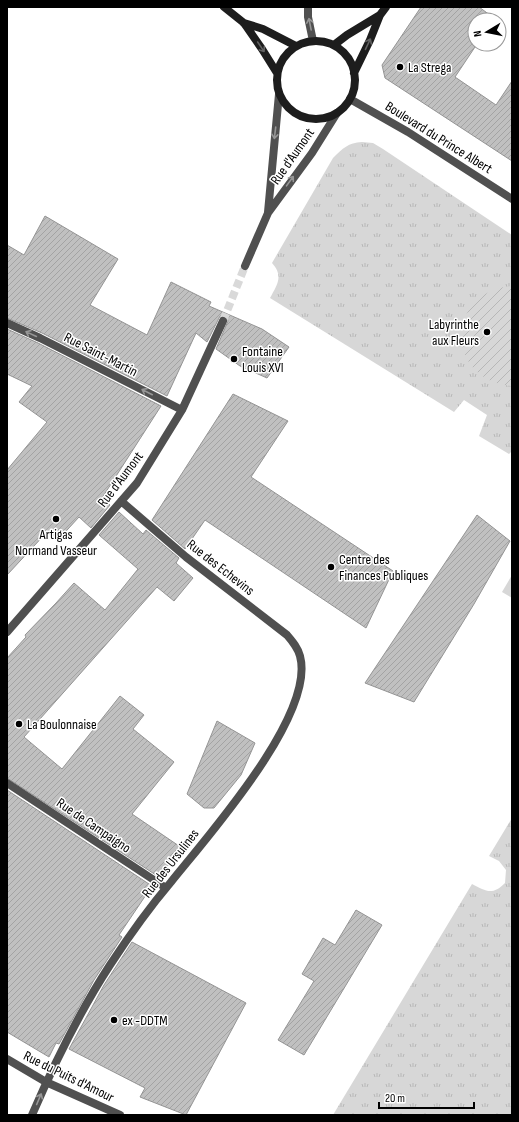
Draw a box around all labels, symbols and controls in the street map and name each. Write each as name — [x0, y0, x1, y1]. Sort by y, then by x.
north arrow — [467, 12, 507, 52]
one-way arrow — [306, 18, 314, 31]
text: N — [471, 30, 485, 38]
one-way arrow — [365, 39, 372, 51]
one-way arrow — [257, 41, 265, 52]
place label: La Strega — [408, 59, 451, 76]
marker: La Strega — [395, 62, 405, 72]
street label: Boulevard du Prince Albert — [382, 98, 495, 177]
street label: Rue d'Aumont — [267, 125, 318, 188]
one-way arrow — [271, 126, 279, 139]
one-way arrow — [286, 176, 295, 187]
place label: Labyrinthe aux Fleurs — [429, 316, 479, 349]
marker: Labyrinthe aux Fleurs — [482, 327, 492, 337]
street label: Rue Saint-Martin — [61, 329, 140, 380]
one-way arrow — [25, 330, 37, 337]
place label: Fontaine Louis XVI — [242, 343, 284, 376]
marker: Fontaine Louis XVI — [229, 354, 239, 364]
one-way arrow — [141, 388, 153, 396]
street label: Rue d'Aumont — [94, 448, 147, 510]
marker: Artigas Normand Vasseur — [51, 514, 61, 524]
place label: Artigas Normand Vasseur — [15, 526, 97, 559]
street label: Rue des Echevins — [184, 536, 258, 599]
place label: Centre des Finances Publiques — [339, 551, 428, 584]
marker: Centre des Finances Publiques — [326, 562, 336, 572]
place label: La Boulonnaise — [27, 716, 97, 733]
marker: La Boulonnaise — [14, 719, 24, 729]
street label: Rue de Campaigno — [53, 794, 134, 857]
street label: Rue des Ursulines — [138, 826, 203, 901]
place label: ex -DDTM — [122, 1012, 168, 1029]
marker: ex -DDTM — [109, 1015, 119, 1025]
street label: Rue du Puits d'Amour — [21, 1047, 117, 1106]
scale bar — [379, 1084, 474, 1110]
text: 20 m — [385, 1091, 405, 1106]
one-way arrow — [36, 1093, 43, 1105]

